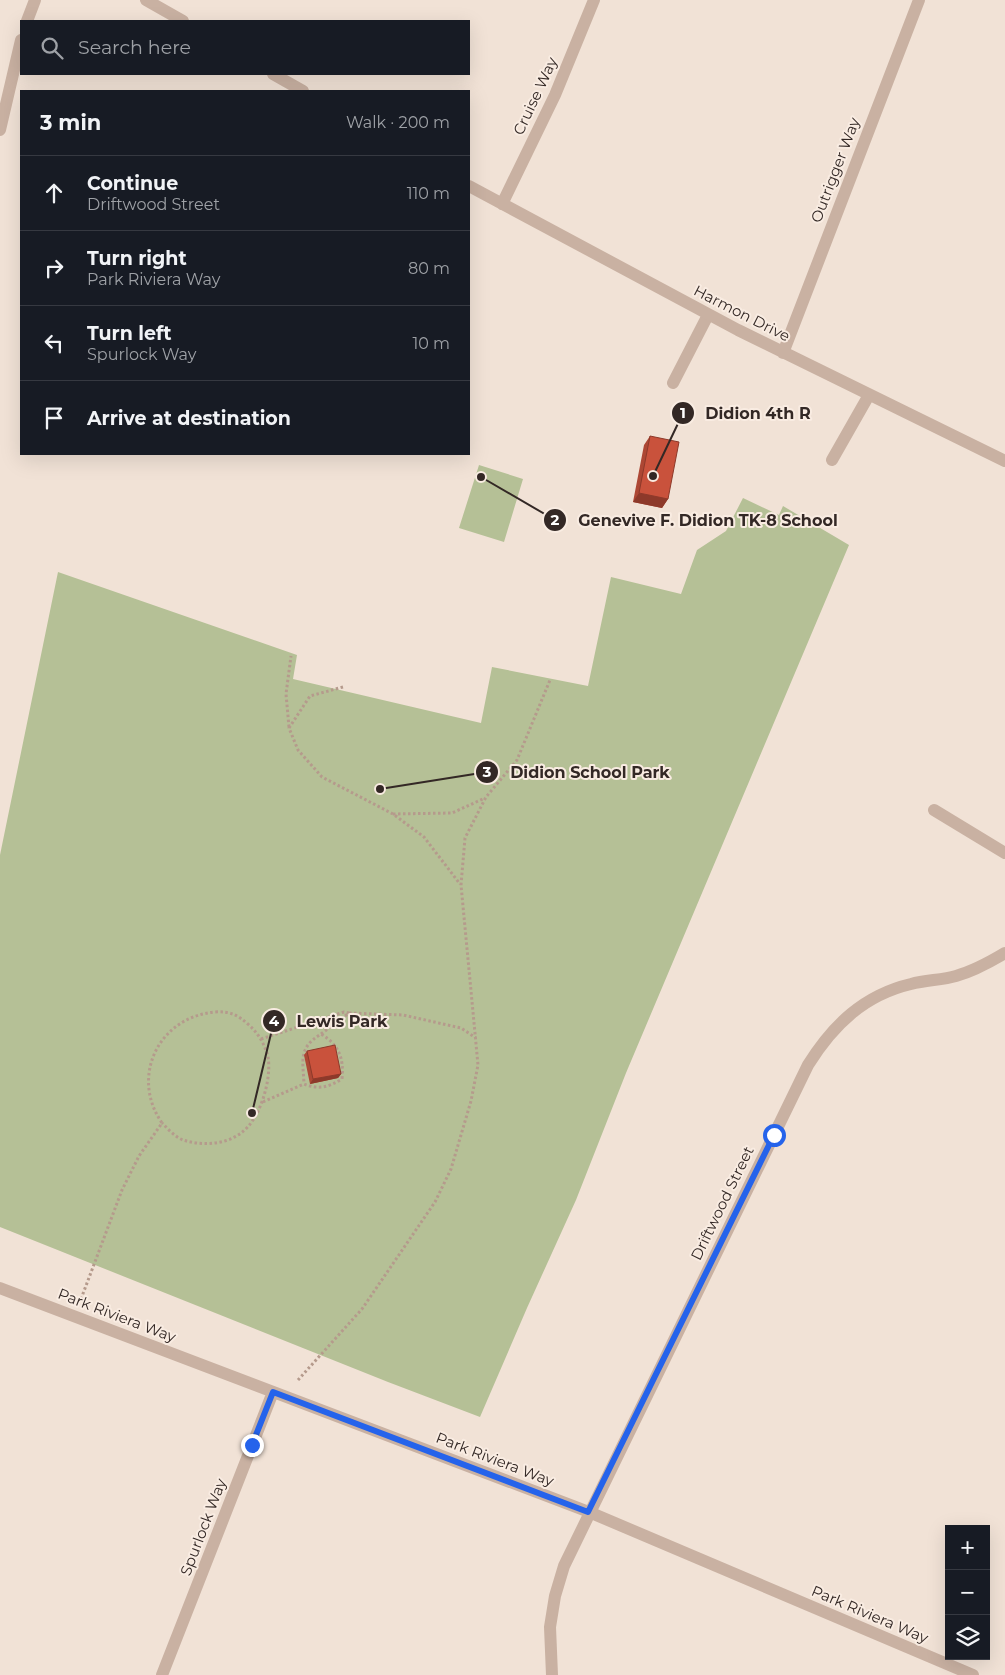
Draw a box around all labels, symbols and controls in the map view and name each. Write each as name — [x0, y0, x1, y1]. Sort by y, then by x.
search box — [20, 20, 470, 75]
icon: search — [38, 34, 66, 62]
text: Search here — [78, 36, 191, 59]
street label: Cruise Way — [509, 53, 562, 138]
text: 3 min — [40, 110, 101, 135]
text: Walk · 200 m — [346, 113, 450, 132]
street label: Outrigger Way — [806, 114, 864, 225]
text: Continue — [87, 172, 178, 195]
icon: ahead — [40, 179, 68, 207]
text: 110 m — [407, 184, 450, 203]
text: Driftwood Street — [87, 195, 220, 214]
text: Turn right — [87, 247, 187, 270]
icon: right — [40, 254, 68, 282]
text: 80 m — [408, 259, 450, 278]
text: Park Riviera Way — [87, 270, 220, 289]
street label: Harmon Drive — [691, 281, 793, 345]
text: Turn left — [87, 322, 172, 345]
icon: left — [40, 329, 68, 357]
text: 10 m — [412, 334, 450, 353]
text: Spurlock Way — [87, 345, 196, 364]
callout: Didion 4th R — [670, 397, 821, 428]
text: 1 — [680, 403, 686, 422]
icon: arrive — [40, 404, 68, 432]
text: Didion 4th R — [705, 404, 811, 423]
text: Arrive at destination — [87, 407, 291, 430]
callout: Genevive F. Didion TK-8 School — [543, 505, 847, 536]
text: 2 — [551, 510, 560, 529]
text: Genevive F. Didion TK-8 School — [578, 511, 838, 530]
callout: Didion School Park — [475, 757, 679, 788]
text: 3 — [482, 762, 492, 781]
text: Didion School Park — [510, 763, 670, 782]
callout: Lewis Park — [261, 1006, 397, 1037]
text: 4 — [269, 1011, 280, 1030]
text: Lewis Park — [296, 1012, 388, 1031]
route start — [763, 1124, 786, 1147]
street label: Driftwood Street — [686, 1143, 758, 1263]
street label: Park Riviera Way — [55, 1284, 180, 1347]
street label: Park Riviera Way — [433, 1428, 558, 1491]
route end — [241, 1434, 264, 1457]
street label: Spurlock Way — [176, 1475, 231, 1578]
map controls — [945, 1525, 990, 1660]
button: + — [945, 1525, 990, 1570]
button: − — [945, 1570, 990, 1615]
street label: Park Riviera Way — [809, 1581, 932, 1648]
button: layers — [945, 1615, 990, 1660]

